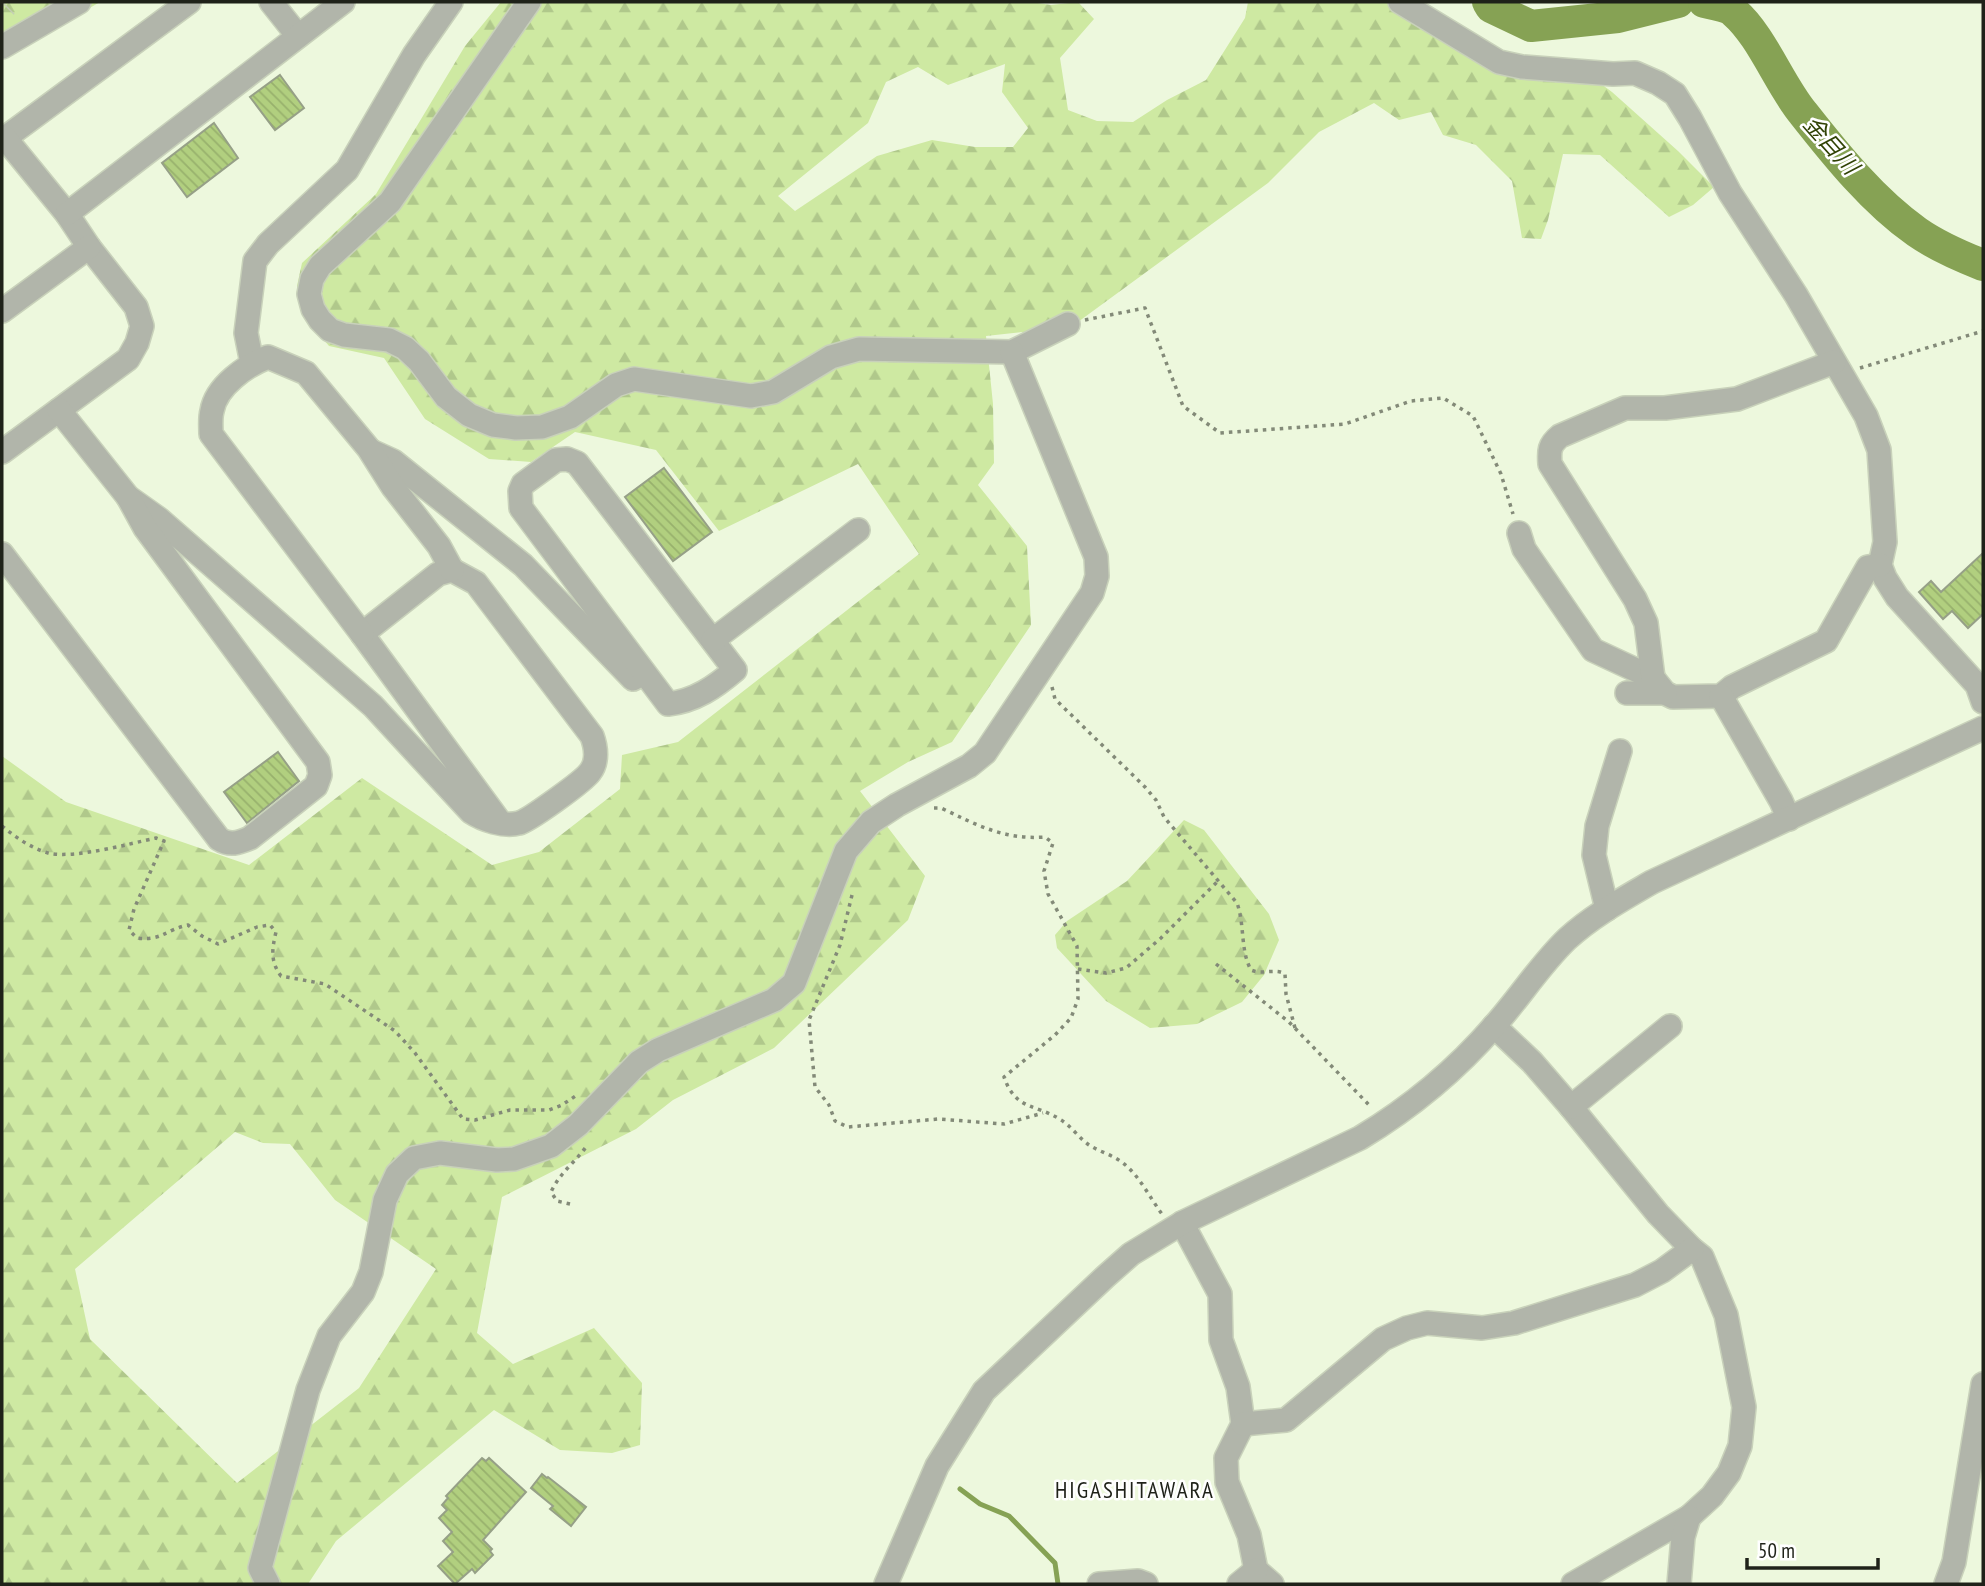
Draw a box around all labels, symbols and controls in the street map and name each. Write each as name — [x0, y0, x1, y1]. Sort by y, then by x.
water label: 金目川 — [1798, 109, 1867, 182]
district label: HIGASHITAWARA — [1055, 1475, 1215, 1504]
scale bar — [1747, 1526, 1878, 1570]
text: 50 m — [1758, 1537, 1795, 1564]

